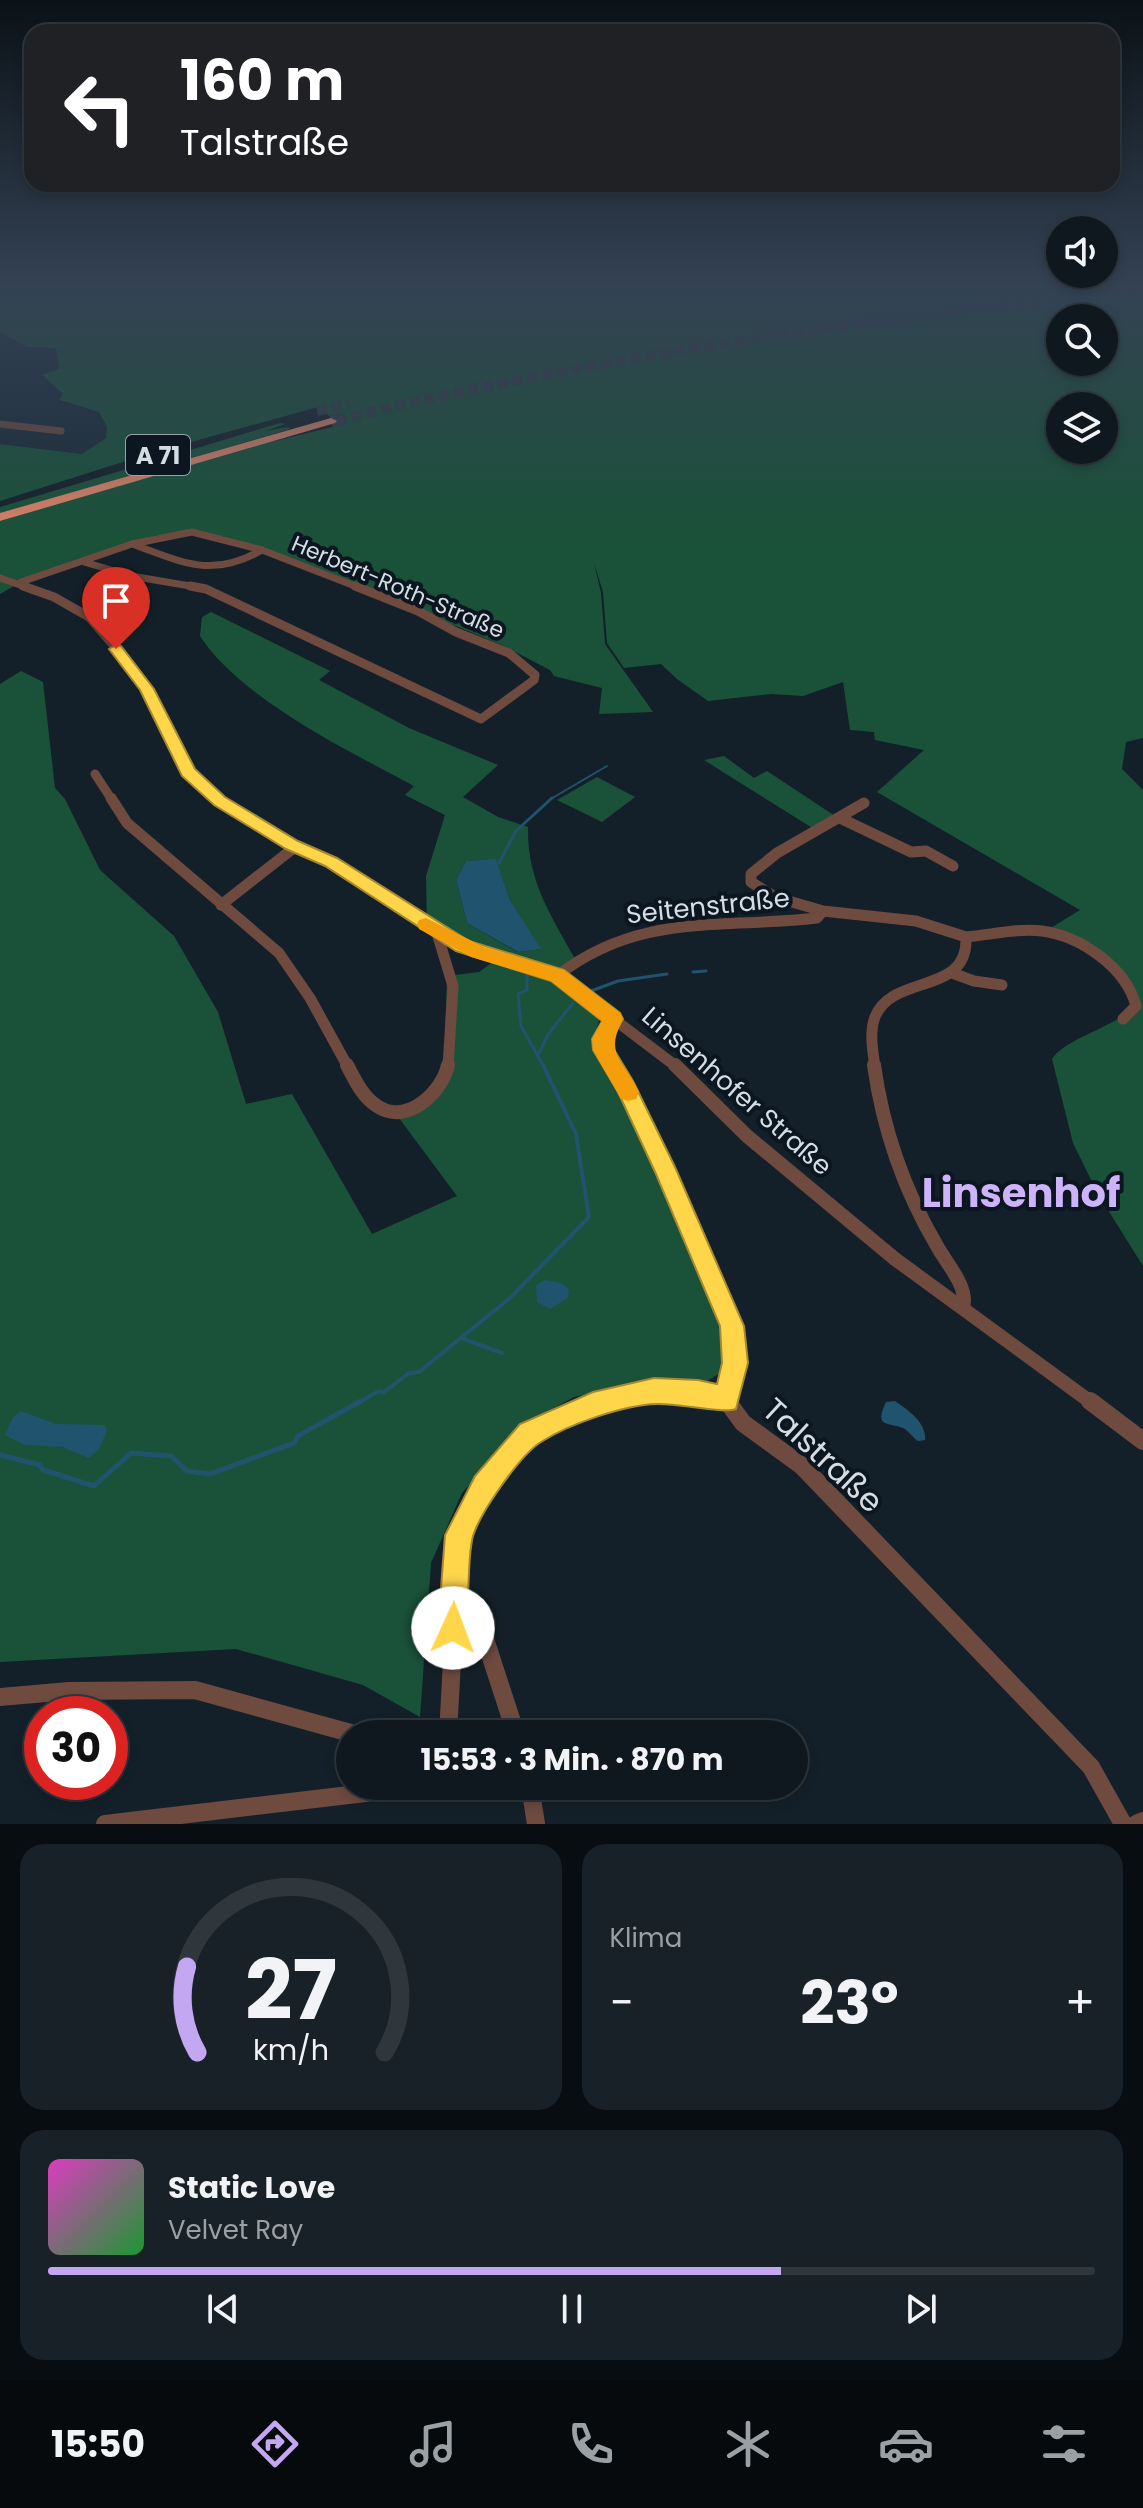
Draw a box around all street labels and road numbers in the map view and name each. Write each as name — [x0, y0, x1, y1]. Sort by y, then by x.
road number: A 71 — [126, 435, 190, 475]
street label: Herbert-Roth-Straße — [287, 528, 509, 646]
street label: Seitenstraße — [624, 880, 792, 932]
street label: Linsenhofer Straße — [634, 998, 840, 1184]
street label: Talstraße — [753, 1387, 893, 1523]

